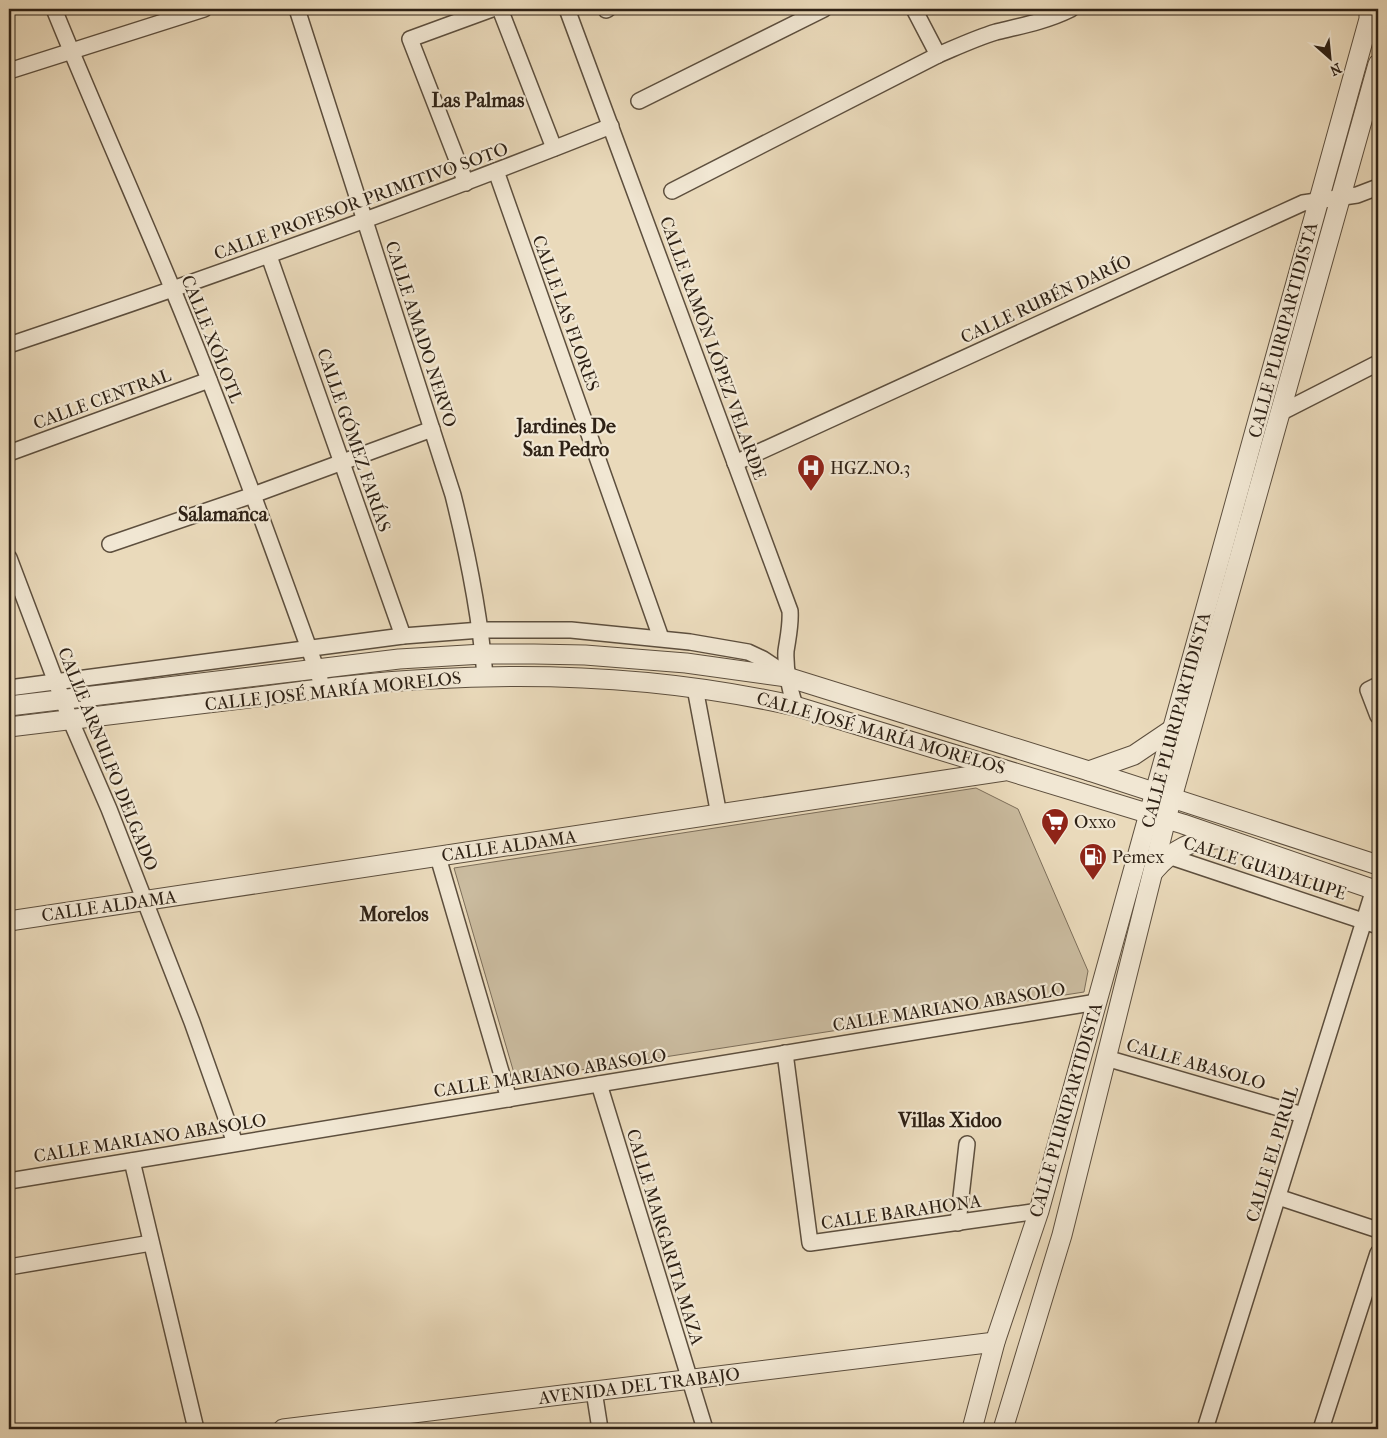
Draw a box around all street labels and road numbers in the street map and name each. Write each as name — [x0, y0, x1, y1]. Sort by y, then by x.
street label: CALLE PROFESOR PRIMITIVO SOTO — [211, 138, 511, 265]
street label: CALLE RAMÓN LÓPEZ VELARDE — [655, 213, 772, 483]
street label: CALLE PLURIPARTIDISTA — [1245, 220, 1322, 440]
street label: CALLE LAS FLORES — [528, 232, 603, 394]
street label: CALLE AMADO NERVO — [381, 239, 461, 430]
street label: CALLE RUBÉN DARÍO — [957, 250, 1135, 348]
street label: CALLE XÓLOTL — [176, 271, 249, 406]
street label: CALLE GÓMEZ FARÍAS — [312, 345, 397, 535]
street label: CALLE CENTRAL — [31, 365, 174, 434]
street label: CALLE PLURIPARTIDISTA — [1138, 610, 1215, 830]
street label: CALLE ARNULFO DELGADO — [53, 644, 162, 874]
street label: CALLE JOSÉ MARÍA MORELOS — [204, 667, 462, 715]
street label: CALLE JOSÉ MARÍA MORELOS — [754, 687, 1008, 779]
street label: CALLE ALDAMA — [440, 827, 578, 866]
street label: CALLE GUADALUPE — [1181, 832, 1349, 905]
street label: CALLE ALDAMA — [40, 887, 178, 926]
street label: CALLE MARIANO ABASOLO — [831, 979, 1067, 1036]
street label: CALLE PLURIPARTIDISTA — [1026, 1000, 1107, 1220]
street label: CALLE ABASOLO — [1124, 1035, 1268, 1094]
street label: CALLE MARIANO ABASOLO — [432, 1045, 668, 1102]
street label: CALLE EL PIRUL — [1242, 1084, 1303, 1225]
street label: CALLE MARIANO ABASOLO — [32, 1110, 268, 1167]
street label: CALLE MARGARITA MAZA — [622, 1127, 707, 1348]
street label: CALLE BARAHONA — [820, 1191, 983, 1234]
street label: AVENIDA DEL TRABAJO — [536, 1364, 741, 1409]

